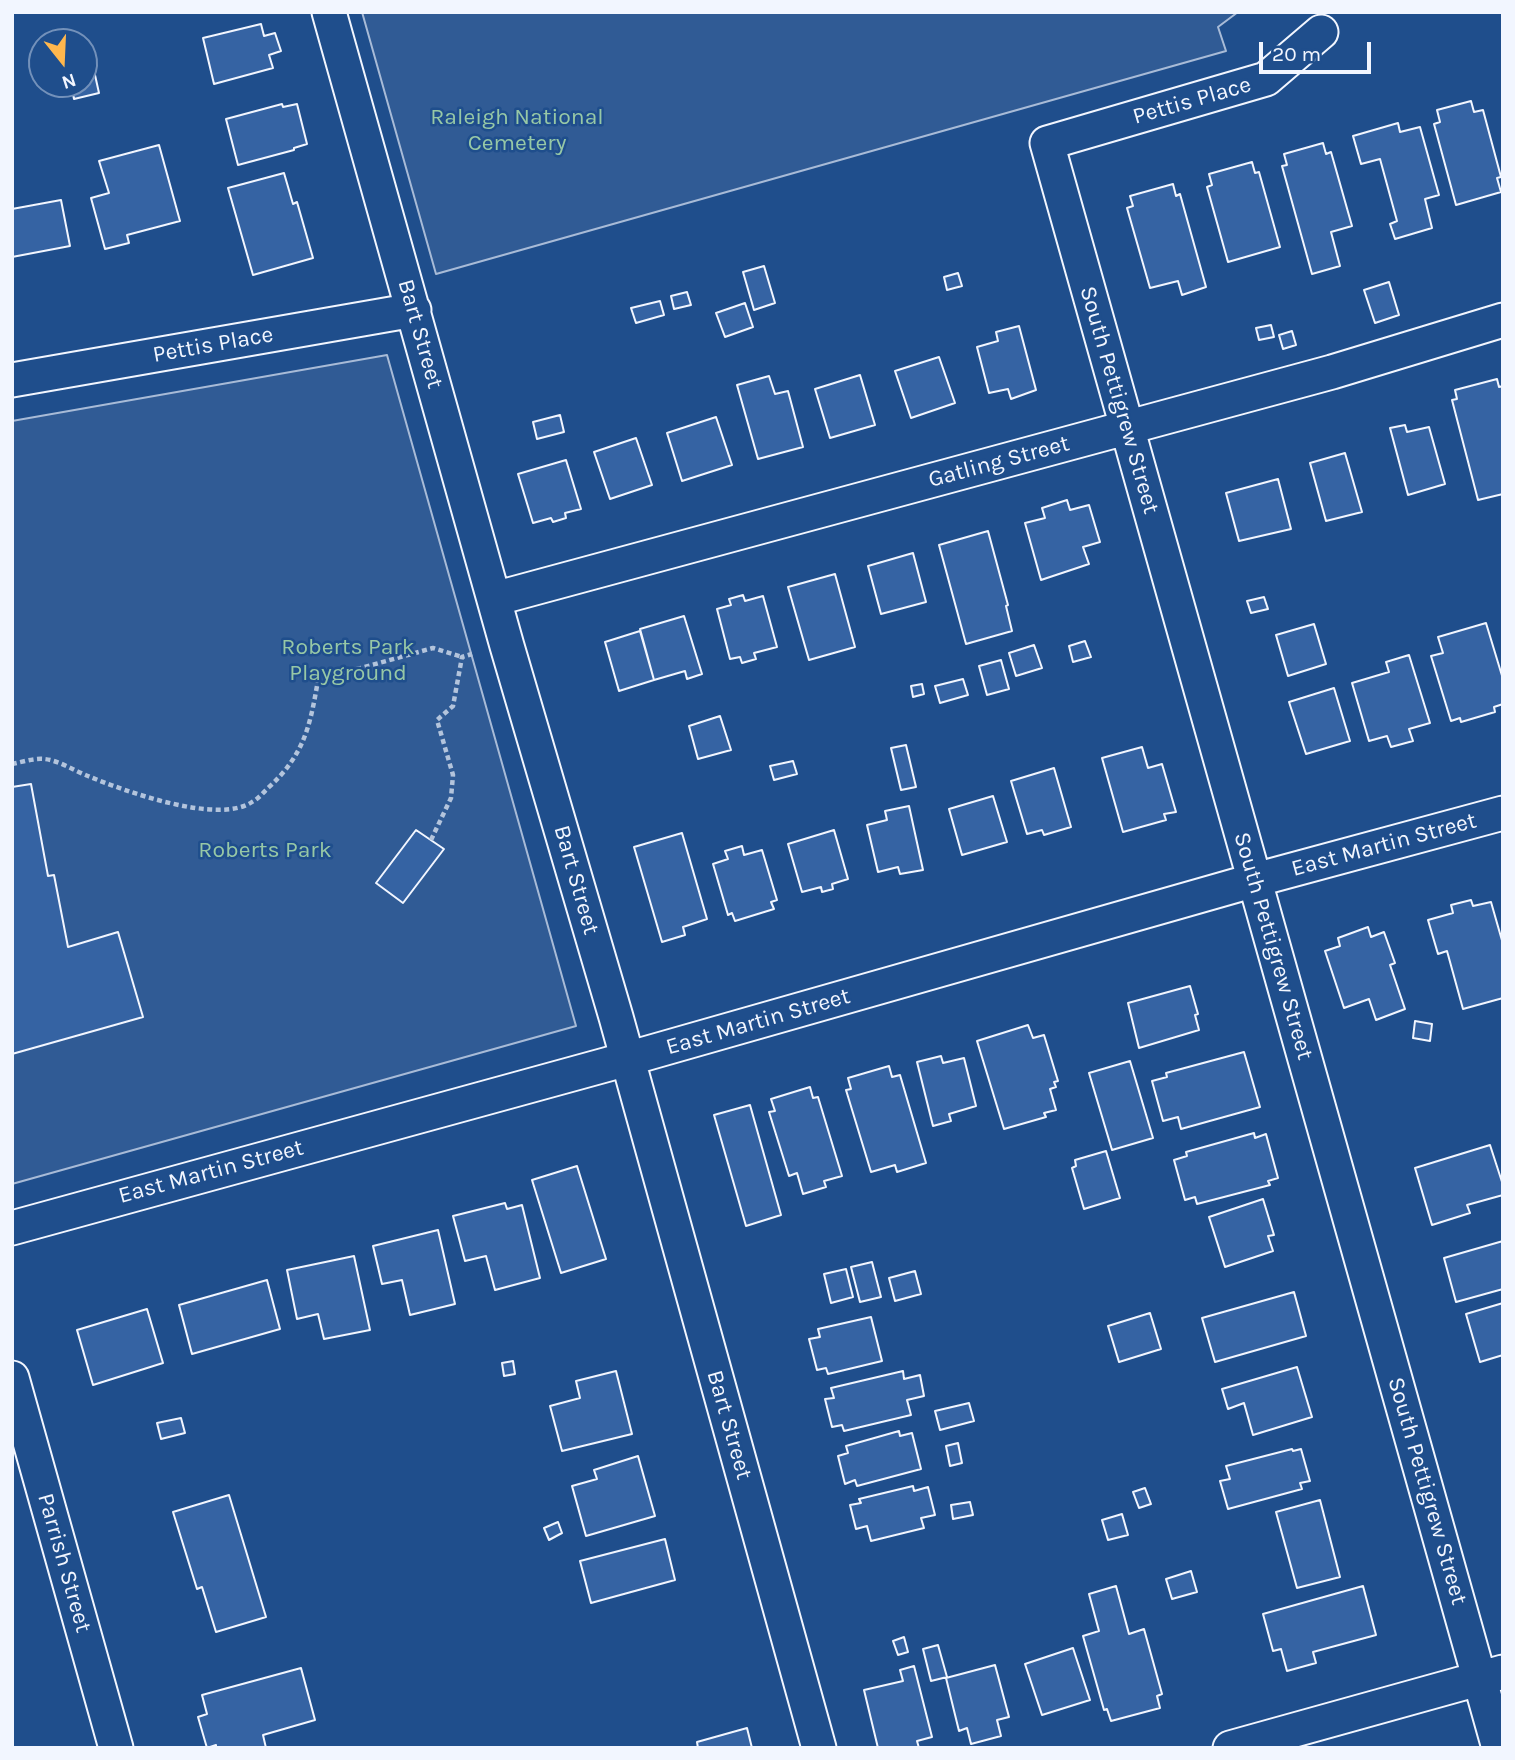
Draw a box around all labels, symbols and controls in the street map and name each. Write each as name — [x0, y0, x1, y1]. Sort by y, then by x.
north arrow — [28, 28, 98, 98]
scale bar — [1263, 28, 1375, 72]
text: 20 m — [1272, 42, 1321, 66]
text: N — [59, 69, 79, 94]
street label: Pettis Place — [1130, 71, 1254, 131]
park label: Raleigh National Cemetery — [430, 103, 604, 157]
street label: Bart Street — [391, 276, 449, 392]
street label: South Pettigrew Street — [1073, 283, 1165, 517]
street label: Pettis Place — [151, 321, 275, 369]
street label: Gatling Street — [925, 430, 1073, 494]
park label: Roberts Park Playground — [281, 633, 415, 687]
street label: East Martin Street — [1289, 807, 1479, 883]
street label: Bart Street — [547, 822, 605, 938]
street label: South Pettigrew Street — [1227, 829, 1319, 1063]
park label: Roberts Park — [198, 836, 332, 864]
street label: East Martin Street — [663, 983, 853, 1061]
street label: East Martin Street — [116, 1134, 306, 1210]
street label: Bart Street — [700, 1367, 758, 1483]
street label: South Pettigrew Street — [1381, 1374, 1473, 1608]
street label: Parrish Street — [31, 1490, 97, 1636]

